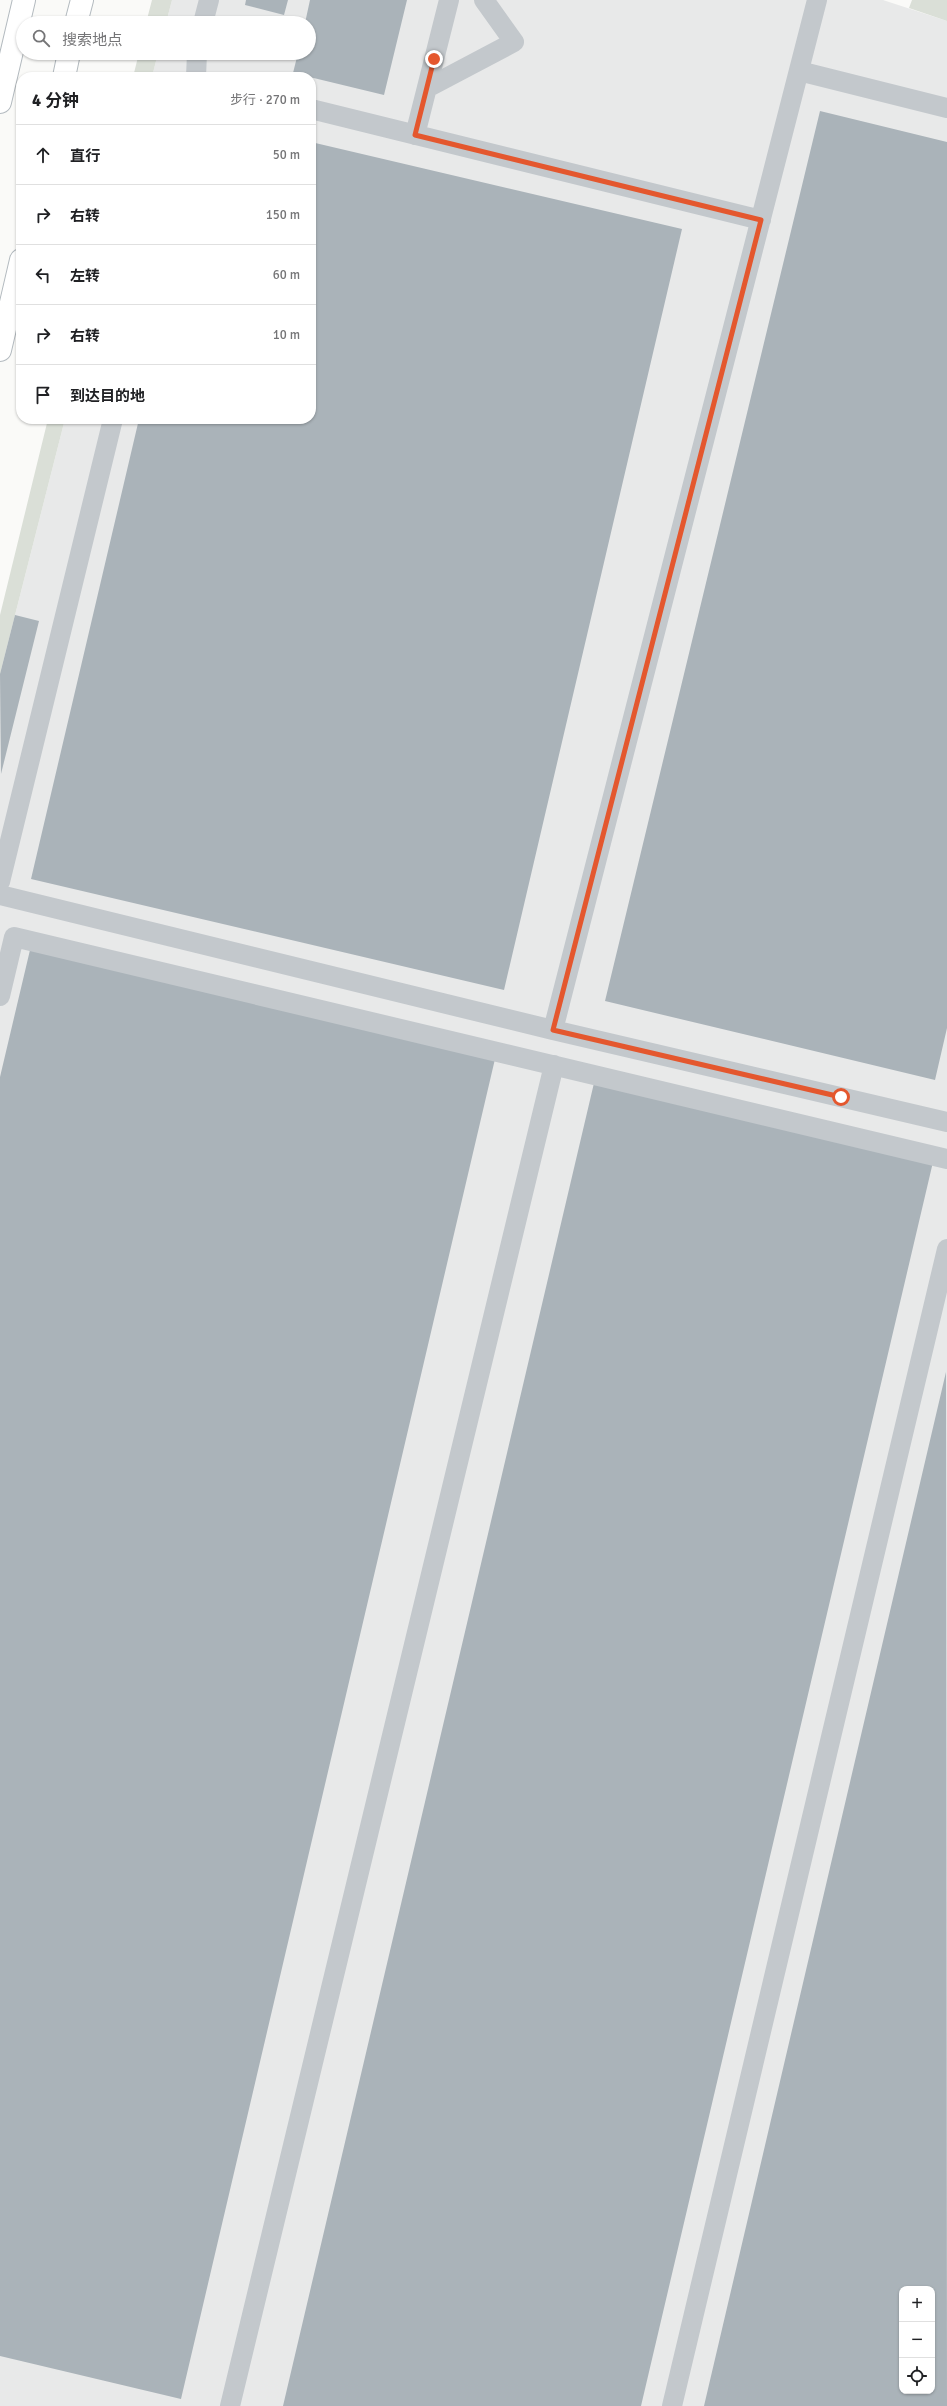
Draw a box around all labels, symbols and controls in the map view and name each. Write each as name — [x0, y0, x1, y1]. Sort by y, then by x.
search box — [16, 16, 316, 60]
icon: search — [30, 27, 52, 49]
text: 搜索地点 — [62, 31, 122, 49]
route end — [425, 50, 443, 68]
text: 4 分钟 — [32, 90, 79, 111]
text: 步行 · 270 m — [230, 92, 300, 108]
icon: ahead — [32, 144, 54, 166]
text: 直行 — [70, 147, 100, 165]
text: 50 m — [273, 147, 300, 163]
icon: right — [32, 204, 54, 226]
text: 右转 — [70, 207, 100, 225]
text: 150 m — [266, 207, 300, 223]
icon: left — [32, 264, 54, 286]
text: 左转 — [70, 267, 100, 285]
text: 60 m — [273, 267, 300, 283]
icon: right — [32, 324, 54, 346]
text: 右转 — [70, 327, 100, 345]
text: 10 m — [273, 327, 300, 343]
icon: arrive — [32, 384, 54, 406]
text: 到达目的地 — [70, 387, 145, 405]
route start — [832, 1088, 850, 1106]
map controls — [899, 2286, 935, 2394]
button: + — [899, 2286, 935, 2322]
button: − — [899, 2322, 935, 2358]
button: locate — [899, 2358, 935, 2394]

